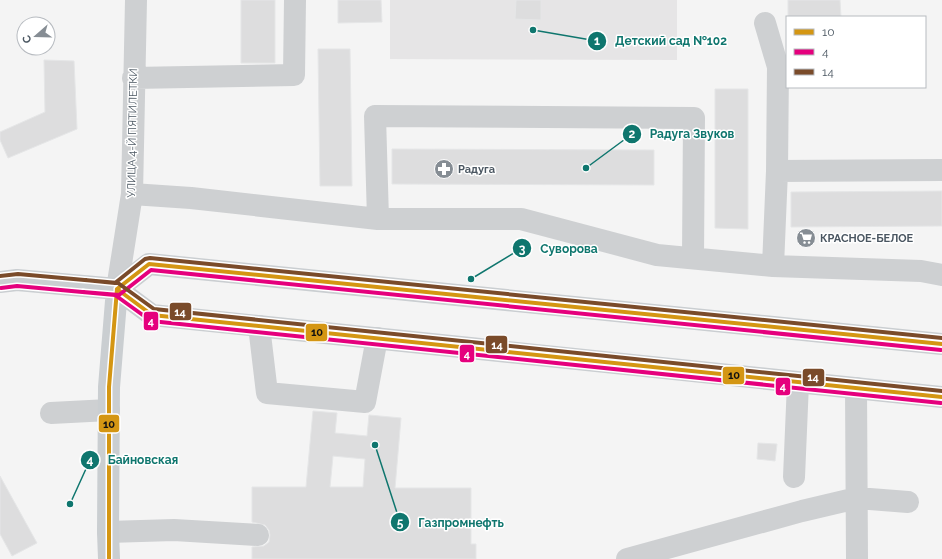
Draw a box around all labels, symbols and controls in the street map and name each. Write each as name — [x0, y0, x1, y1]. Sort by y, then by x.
north arrow — [16, 16, 56, 56]
legend — [786, 16, 926, 88]
text: 10 — [822, 25, 834, 39]
callout: Детский сад №102 — [587, 29, 734, 53]
text: С — [20, 33, 34, 45]
text: 1 — [594, 34, 600, 48]
text: Детский сад №102 — [615, 34, 727, 48]
text: 4 — [822, 45, 829, 59]
text: 14 — [822, 65, 834, 79]
street label: УЛИЦА 4-Й ПЯТИЛЕТКИ — [125, 68, 140, 198]
callout: Радуга Звуков — [622, 122, 743, 146]
text: 2 — [629, 127, 636, 141]
text: Радуга Звуков — [650, 127, 734, 141]
pharmacy icon: Радуга — [433, 158, 455, 180]
place label: Радуга — [458, 163, 495, 176]
supermarket icon: КРАСНОЕ-БЕЛОЕ — [795, 227, 817, 249]
place label: КРАСНОЕ-БЕЛОЕ — [820, 232, 914, 245]
callout: Суворова — [512, 236, 605, 260]
text: 3 — [519, 242, 526, 256]
text: Суворова — [540, 242, 598, 256]
line badge: 14 — [169, 302, 192, 321]
text: 14 — [174, 306, 186, 319]
line badge: 4 — [143, 311, 159, 331]
text: 4 — [148, 315, 154, 328]
line badge: 10 — [305, 323, 328, 342]
text: 10 — [311, 326, 323, 339]
line badge: 14 — [485, 335, 508, 354]
text: 14 — [491, 339, 503, 352]
line badge: 4 — [459, 344, 475, 363]
text: 4 — [464, 348, 470, 361]
line badge: 10 — [722, 366, 745, 385]
line badge: 14 — [802, 368, 825, 387]
text: 10 — [728, 369, 740, 382]
text: 14 — [807, 371, 819, 384]
line badge: 4 — [775, 377, 791, 396]
text: 4 — [780, 380, 786, 393]
line badge: 10 — [98, 414, 120, 433]
text: 10 — [103, 418, 115, 431]
callout: Байновская — [80, 448, 187, 472]
text: 4 — [87, 453, 94, 467]
text: Байновская — [108, 453, 178, 467]
callout: Газпромнефть — [390, 510, 512, 534]
text: 5 — [397, 516, 404, 530]
text: Газпромнефть — [418, 516, 504, 530]

